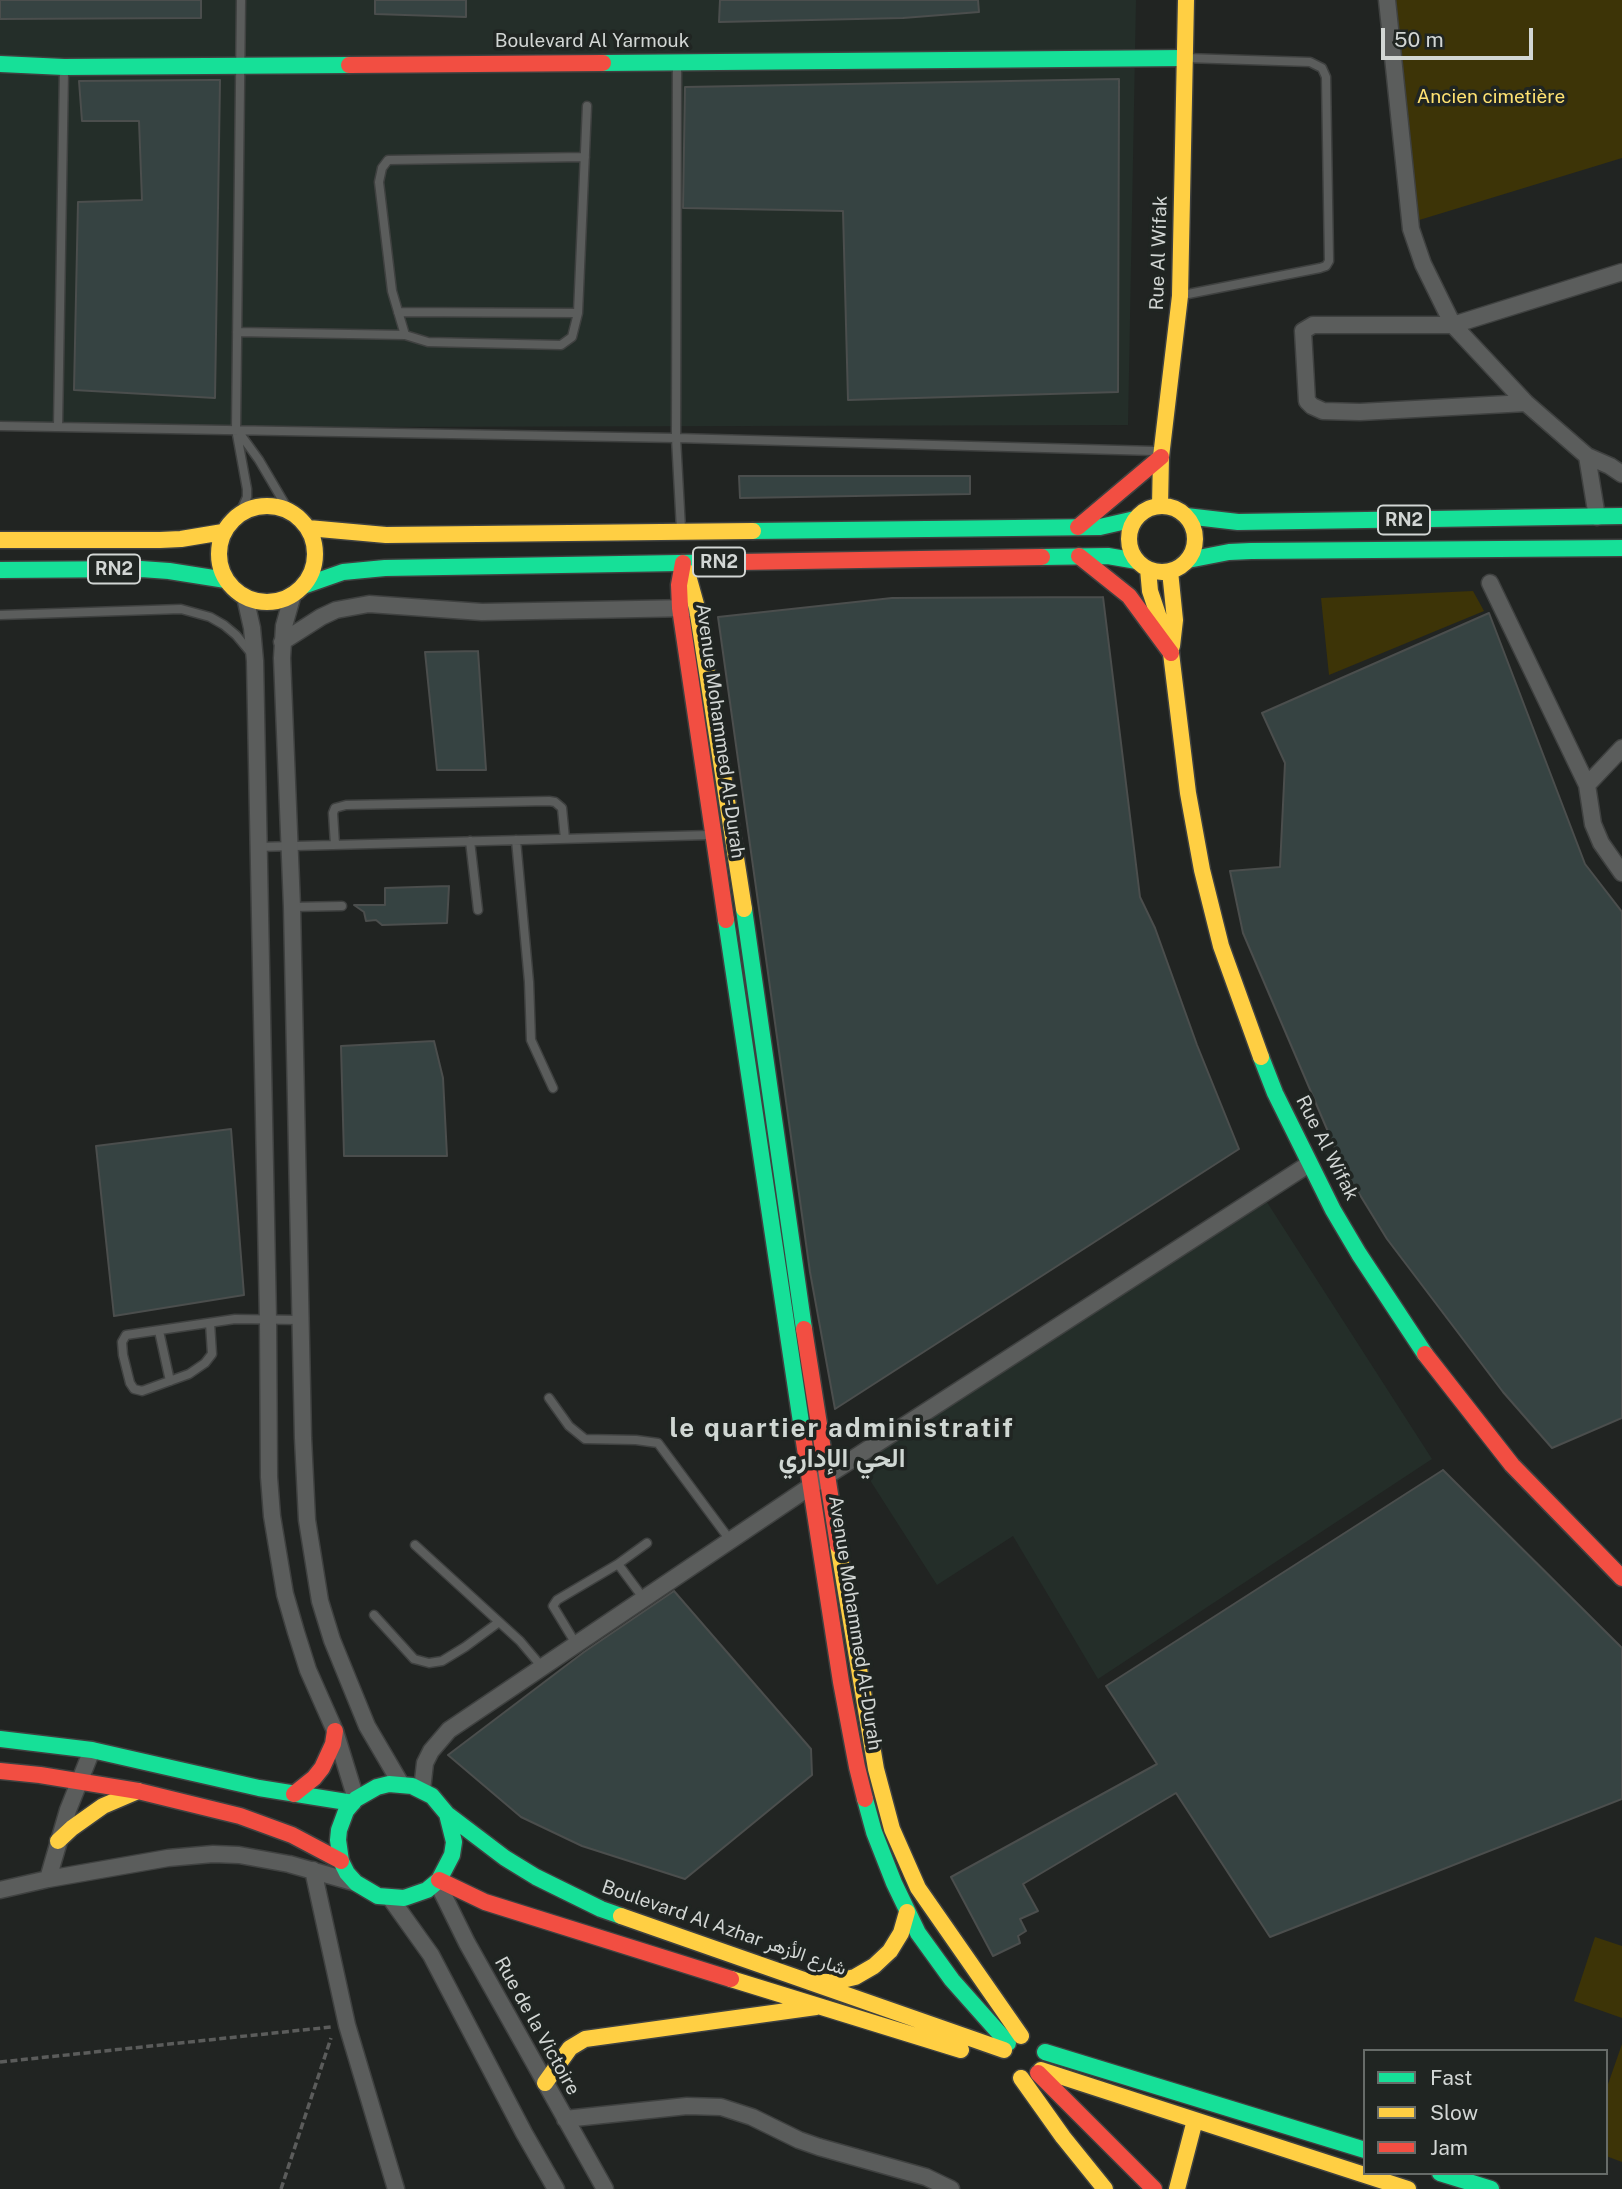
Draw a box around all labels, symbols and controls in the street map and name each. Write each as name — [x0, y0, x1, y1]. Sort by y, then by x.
scale bar — [1384, 14, 1536, 58]
text: 50 m — [1394, 27, 1444, 52]
street label: Boulevard Al Yarmouk — [495, 30, 689, 52]
park label: Ancien cimetière — [1417, 86, 1565, 108]
street label: Rue Al Wifak — [1146, 195, 1172, 311]
road number: RN2 — [1378, 506, 1430, 534]
road number: RN2 — [693, 548, 745, 576]
road number: RN2 — [88, 554, 140, 584]
street label: Avenue Mohammed Al-Durah — [691, 602, 749, 860]
street label: Rue Al Wifak — [1291, 1092, 1363, 1204]
district label: le quartier administratif الحي الإداري — [673, 1413, 1011, 1474]
street label: Avenue Mohammed Al-Durah — [824, 1494, 886, 1752]
street label: Boulevard Al Azhar شارع الأزهر — [599, 1875, 849, 1981]
street label: Rue de la Victoire — [490, 1953, 584, 2099]
legend — [1363, 2049, 1608, 2175]
text: Fast — [1430, 2065, 1472, 2090]
text: Slow — [1430, 2100, 1478, 2125]
text: Jam — [1430, 2135, 1468, 2160]

